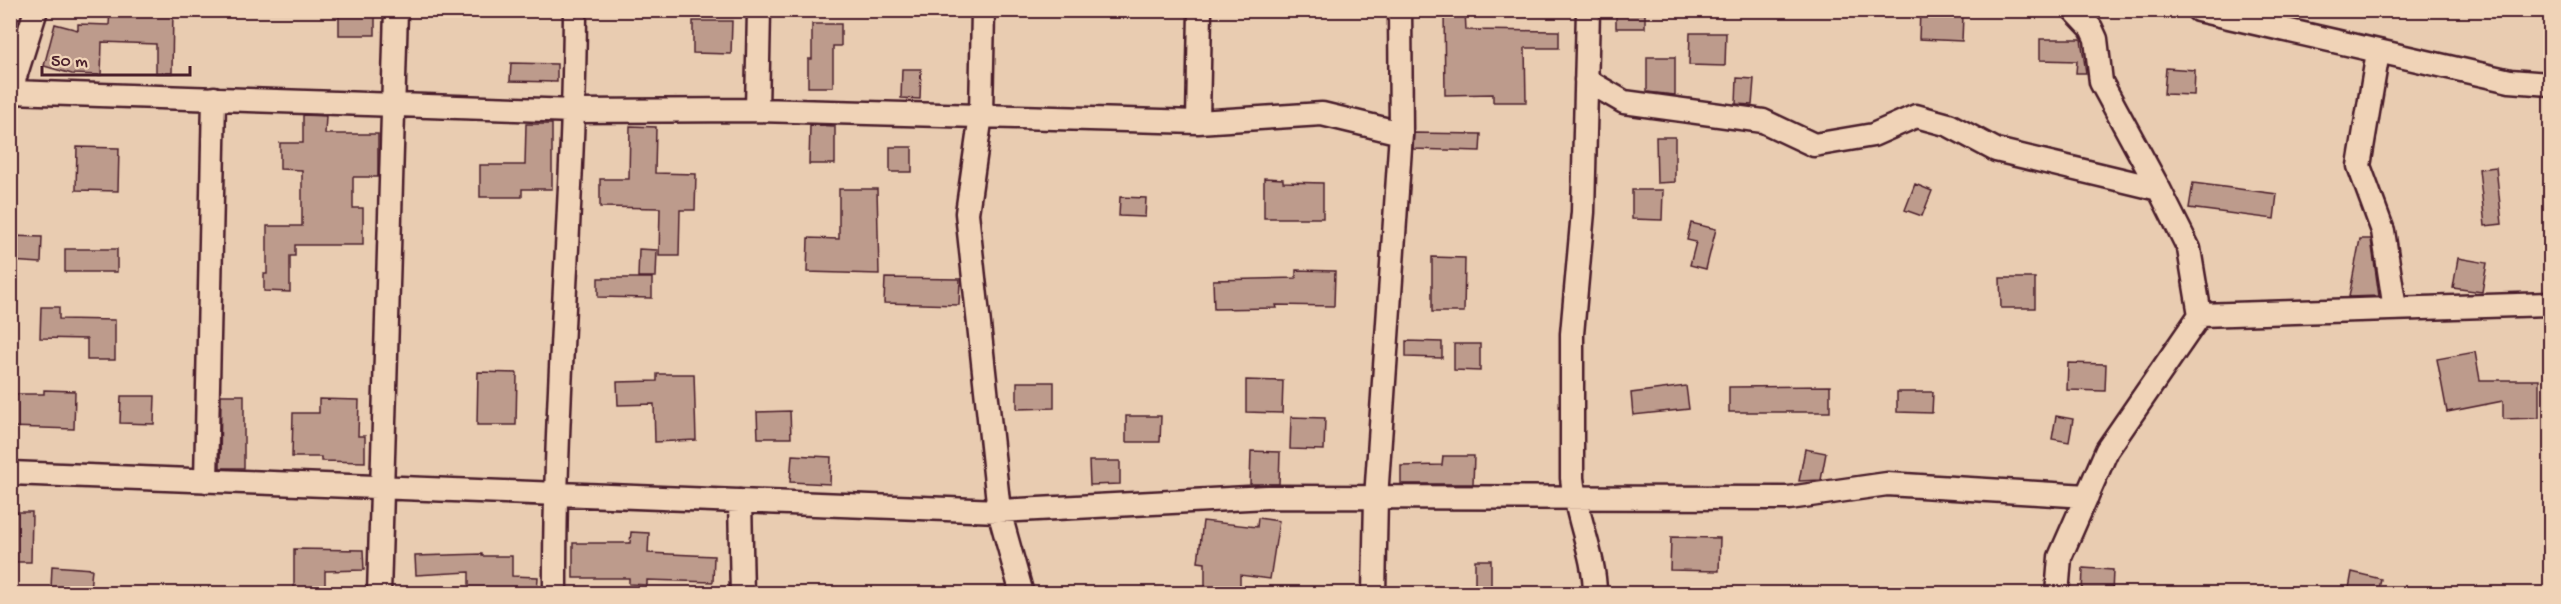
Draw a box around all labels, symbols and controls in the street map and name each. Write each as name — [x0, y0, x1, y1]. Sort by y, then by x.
scale bar — [42, 39, 190, 77]
text: 50 m — [51, 52, 88, 73]

